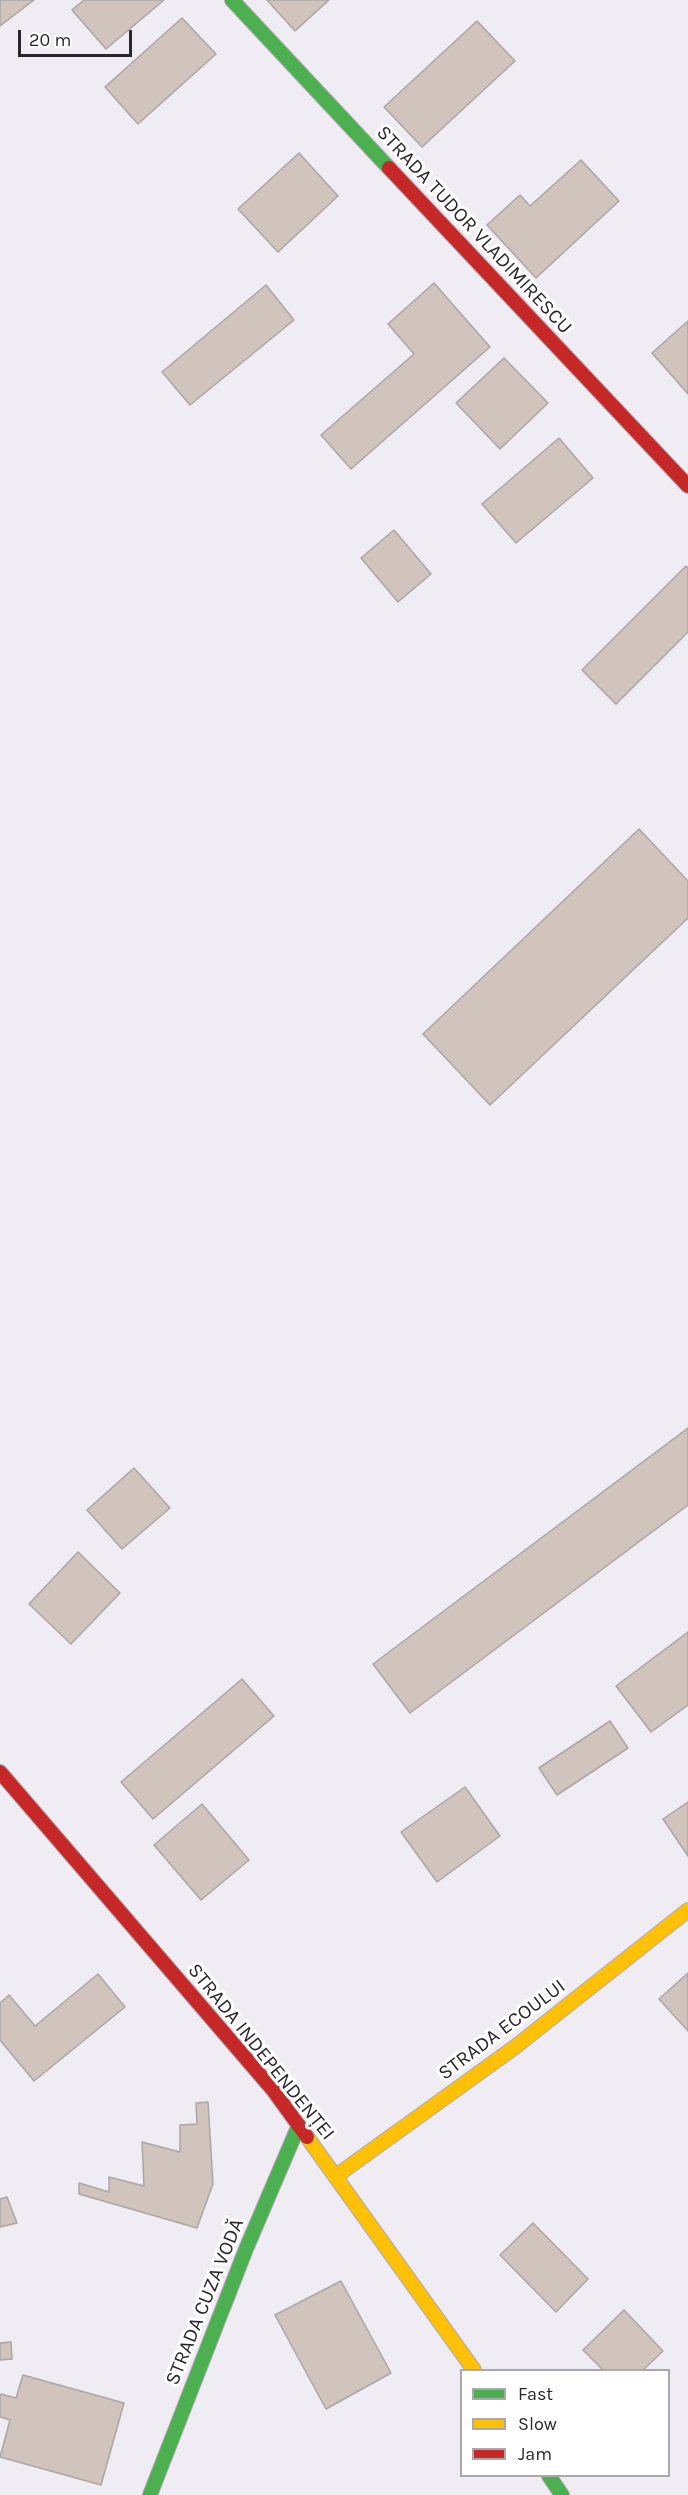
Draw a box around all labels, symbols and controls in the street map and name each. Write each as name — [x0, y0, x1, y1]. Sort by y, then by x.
scale bar — [21, 18, 135, 56]
text: 20 m — [29, 29, 71, 51]
street label: STRADA TUDOR VLADIMIRESCU — [371, 121, 577, 339]
street label: STRADA INDEPENDENȚEI — [182, 1959, 340, 2145]
street label: STRADA ECOULUI — [434, 1974, 570, 2086]
street label: STRADA CUZA VODĂ — [161, 2215, 249, 2389]
legend — [460, 2369, 670, 2477]
text: Fast — [518, 2383, 553, 2405]
text: Slow — [518, 2413, 557, 2435]
text: Jam — [518, 2443, 552, 2465]

